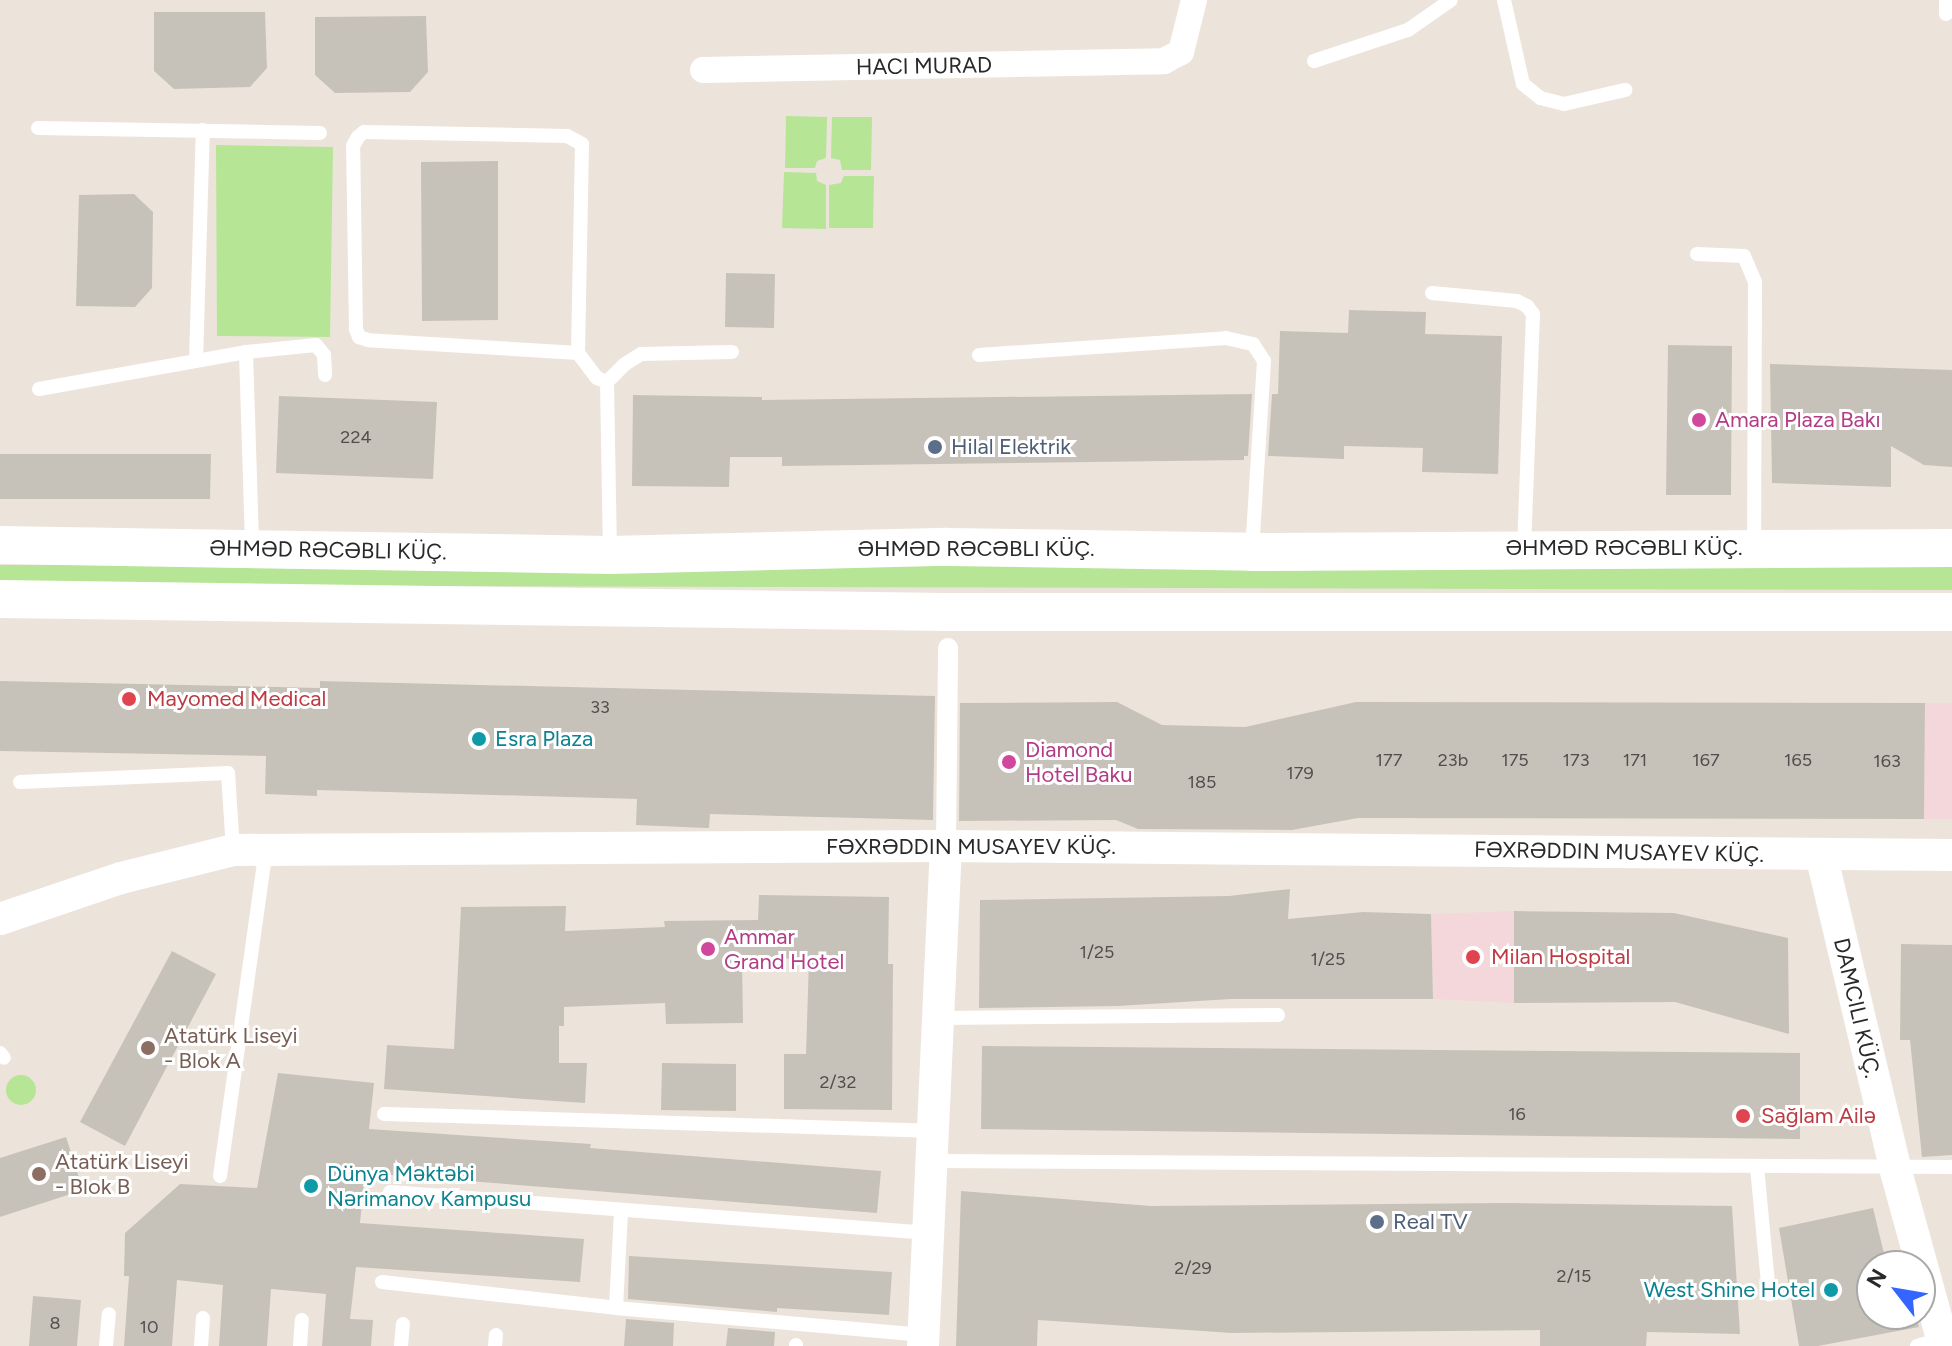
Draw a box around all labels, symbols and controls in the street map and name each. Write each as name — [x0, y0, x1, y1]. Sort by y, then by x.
street label: HACI MURAD — [856, 52, 992, 80]
place label: Amara Plaza Bakı — [1715, 407, 1881, 433]
marker: Amara Plaza Bakı — [1690, 411, 1708, 429]
house number: 224 — [340, 426, 372, 448]
place label: Hilal Elektrik — [951, 434, 1071, 460]
marker: Hilal Elektrik — [926, 438, 944, 456]
street label: ƏHMƏD RƏCƏBLI KÜÇ. — [209, 535, 447, 565]
street label: ƏHMƏD RƏCƏBLI KÜÇ. — [1505, 535, 1743, 561]
street label: ƏHMƏD RƏCƏBLI KÜÇ. — [857, 536, 1095, 562]
place label: Mayomed Medical — [147, 686, 326, 712]
marker: Mayomed Medical — [118, 688, 140, 710]
house number: 33 — [590, 696, 610, 718]
place label: Esra Plaza — [495, 726, 593, 752]
marker: Esra Plaza — [470, 730, 488, 748]
place label: Diamond Hotel Baku — [1025, 736, 1132, 788]
house number: 177 — [1376, 749, 1402, 771]
house number: 23b — [1438, 749, 1468, 771]
house number: 175 — [1501, 749, 1529, 771]
house number: 173 — [1563, 749, 1589, 771]
house number: 171 — [1623, 749, 1647, 771]
house number: 167 — [1692, 749, 1720, 771]
house number: 165 — [1784, 749, 1812, 771]
house number: 163 — [1873, 750, 1901, 772]
marker: Diamond Hotel Baku — [1000, 753, 1018, 771]
house number: 179 — [1286, 762, 1314, 784]
house number: 185 — [1188, 771, 1216, 793]
street label: FƏXRƏDDIN MUSAYEV KÜÇ. — [826, 834, 1116, 860]
street label: FƏXRƏDDIN MUSAYEV KÜÇ. — [1474, 836, 1764, 868]
place label: Ammar Grand Hotel — [724, 923, 844, 974]
street label: DAMCILI KÜÇ. — [1828, 936, 1886, 1080]
marker: Ammar Grand Hotel — [699, 940, 717, 958]
house number: 1/25 — [1080, 941, 1114, 963]
place label: Milan Hospital — [1491, 944, 1630, 970]
marker: Milan Hospital — [1462, 946, 1484, 968]
house number: 1/25 — [1311, 948, 1345, 970]
place label: Atatürk Liseyi - Blok A — [164, 1022, 298, 1074]
marker: Atatürk Liseyi - Blok A — [139, 1039, 157, 1057]
house number: 2/32 — [820, 1071, 856, 1093]
house number: 16 — [1508, 1103, 1526, 1125]
place label: Sağlam Ailə — [1761, 1103, 1876, 1129]
marker: Sağlam Ailə — [1732, 1105, 1754, 1127]
place label: Atatürk Liseyi - Blok B — [55, 1148, 189, 1200]
place label: Dünya Məktəbi Nərimanov Kampusu — [327, 1160, 531, 1212]
marker: Atatürk Liseyi - Blok B — [30, 1165, 48, 1183]
marker: Dünya Məktəbi Nərimanov Kampusu — [302, 1177, 320, 1195]
place label: Real TV — [1393, 1209, 1468, 1235]
marker: Real TV — [1368, 1213, 1386, 1231]
north arrow — [1856, 1250, 1936, 1330]
house number: 2/29 — [1174, 1257, 1212, 1279]
text: N — [1861, 1264, 1893, 1293]
house number: 2/15 — [1557, 1265, 1591, 1287]
place label: West Shine Hotel — [1644, 1277, 1815, 1303]
marker: West Shine Hotel — [1822, 1281, 1840, 1299]
house number: 8 — [49, 1312, 61, 1334]
house number: 10 — [140, 1316, 158, 1338]

